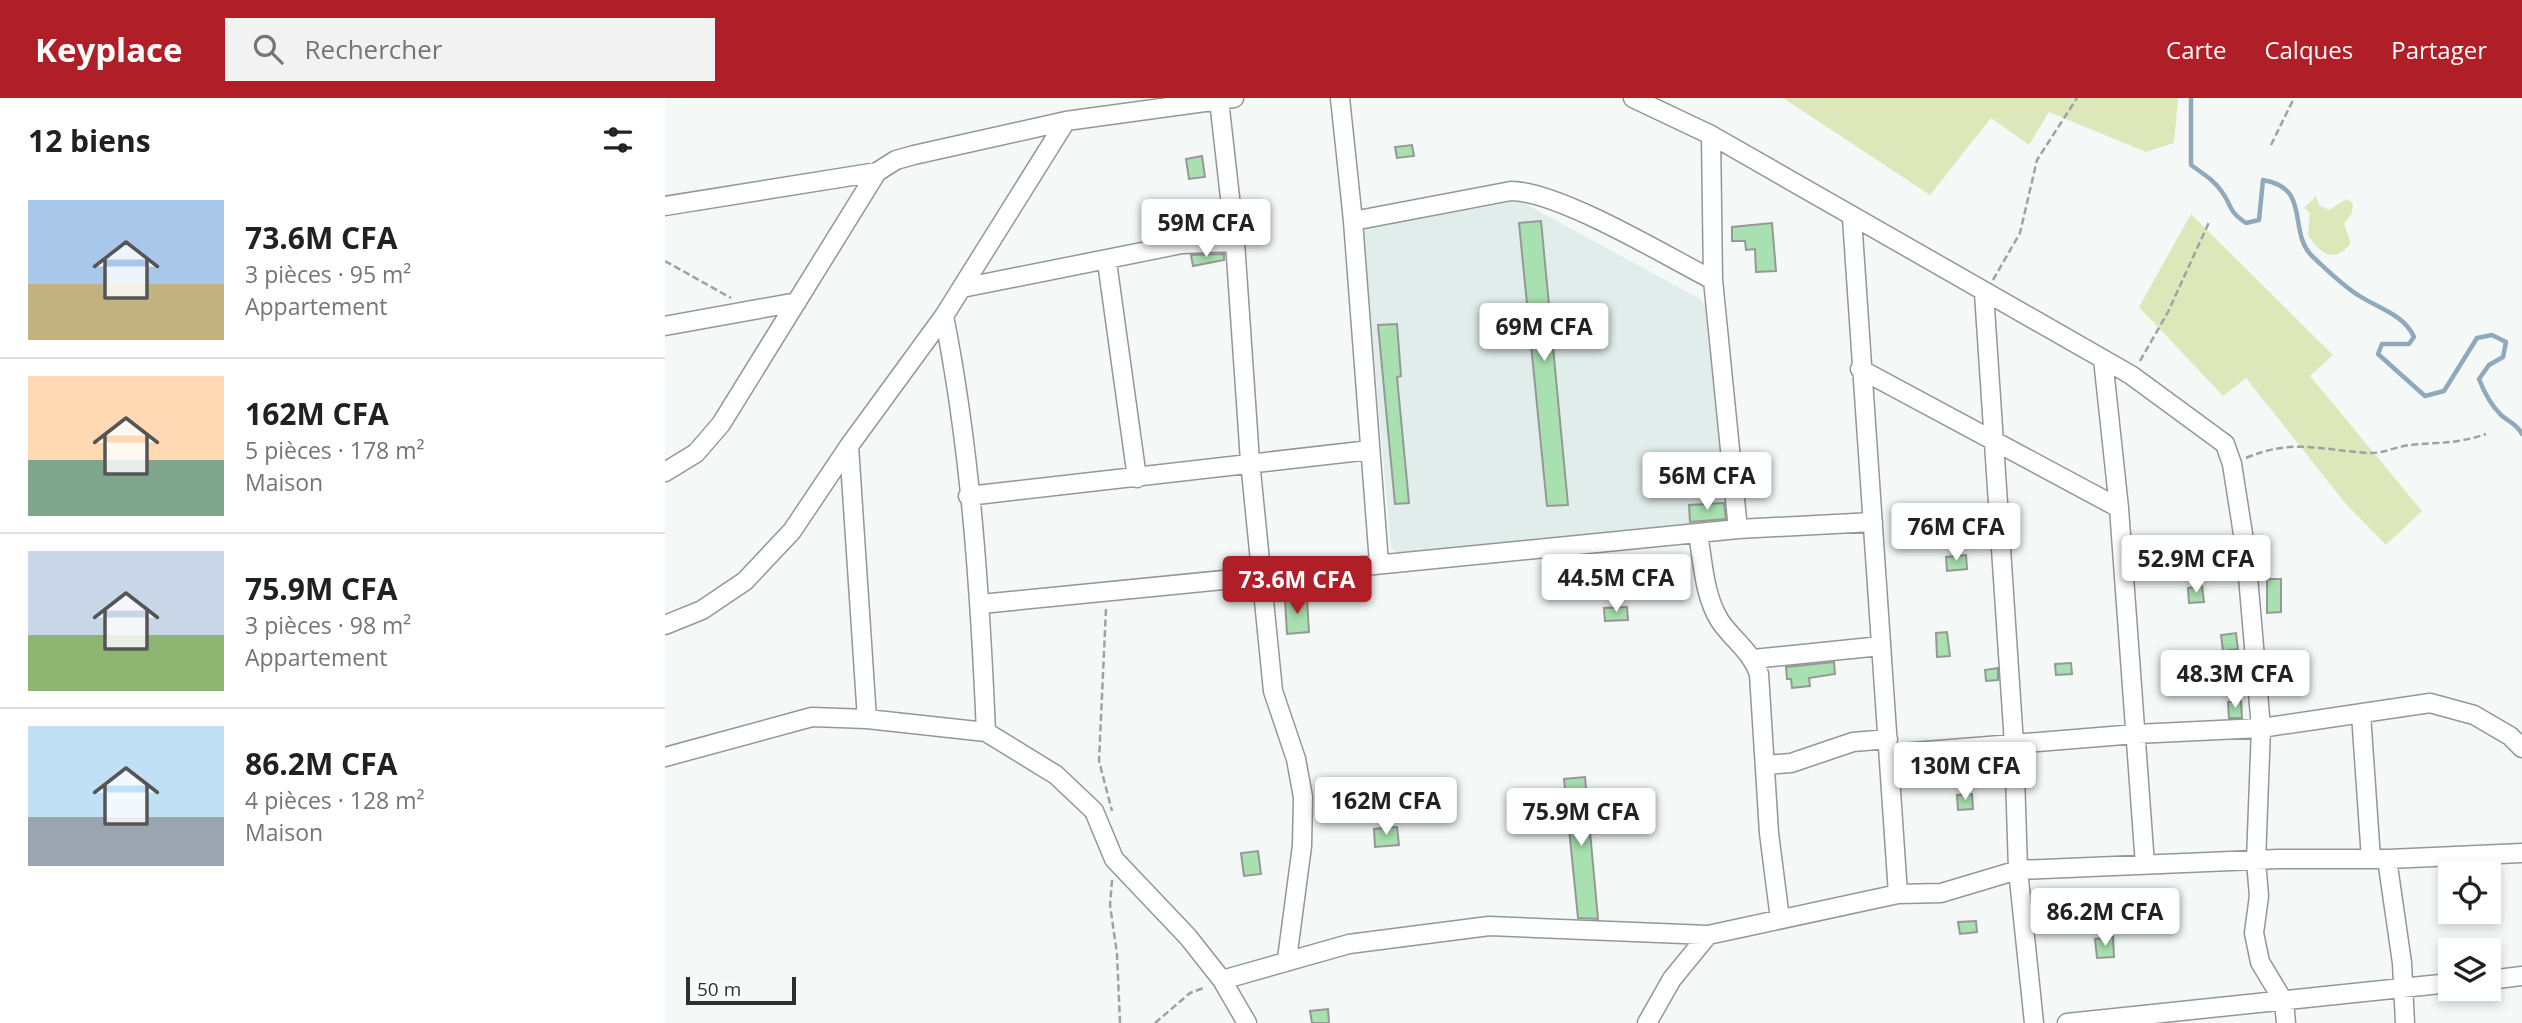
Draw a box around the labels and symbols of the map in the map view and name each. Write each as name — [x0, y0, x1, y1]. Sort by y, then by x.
pin: 59M CFA — [1141, 200, 1271, 259]
pin: 69M CFA — [1479, 303, 1609, 363]
pin: 56M CFA — [1642, 452, 1772, 512]
pin: 76M CFA — [1891, 504, 2021, 563]
pin: 52.9M CFA — [2116, 536, 2276, 595]
pin: 44.5M CFA — [1536, 554, 1696, 614]
pin: 73.6M CFA — [1217, 556, 1377, 616]
pin: 48.3M CFA — [2155, 650, 2315, 710]
pin: 130M CFA — [1893, 742, 2037, 802]
pin: 162M CFA — [1314, 778, 1458, 837]
pin: 75.9M CFA — [1501, 788, 1661, 848]
pin: 86.2M CFA — [2025, 888, 2185, 948]
scale bar — [686, 974, 796, 1006]

